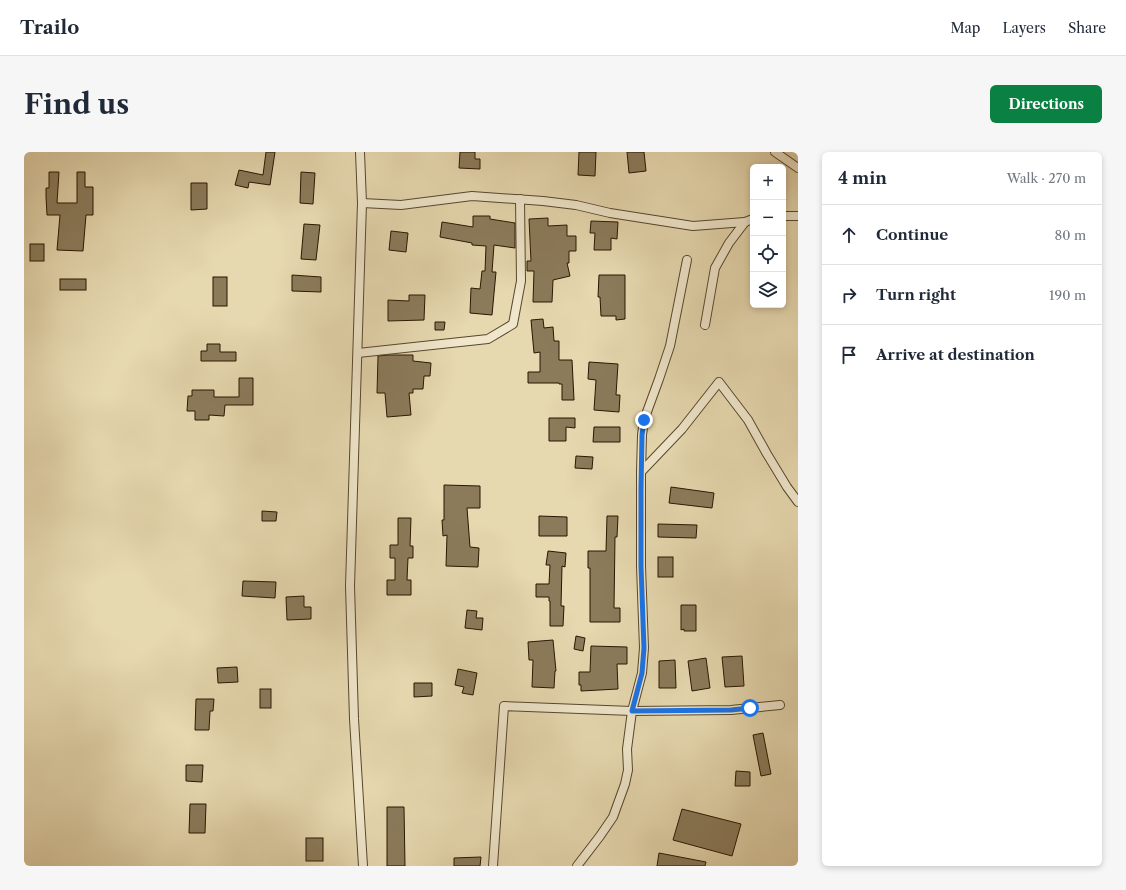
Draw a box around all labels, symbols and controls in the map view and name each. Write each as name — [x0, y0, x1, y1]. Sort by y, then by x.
text: Trailo — [20, 16, 79, 39]
text: Map — [950, 19, 980, 37]
text: Layers — [1002, 19, 1046, 37]
text: Share — [1068, 19, 1106, 37]
button: Directions — [990, 85, 1102, 123]
text: Find us — [24, 87, 129, 121]
map controls — [750, 164, 786, 308]
button: + — [750, 164, 786, 200]
text: 4 min — [838, 168, 887, 188]
text: Walk · 270 m — [1007, 170, 1086, 186]
button: − — [750, 200, 786, 236]
icon: ahead — [838, 224, 860, 246]
text: Continue — [876, 225, 948, 244]
text: 80 m — [1054, 227, 1086, 243]
button: locate — [750, 236, 786, 272]
button: layers — [750, 272, 786, 308]
icon: right — [838, 284, 860, 306]
text: Turn right — [876, 285, 956, 304]
text: 190 m — [1049, 287, 1086, 303]
icon: arrive — [838, 344, 860, 366]
text: Arrive at destination — [876, 345, 1035, 364]
route end — [635, 411, 653, 429]
route start — [741, 699, 759, 717]

